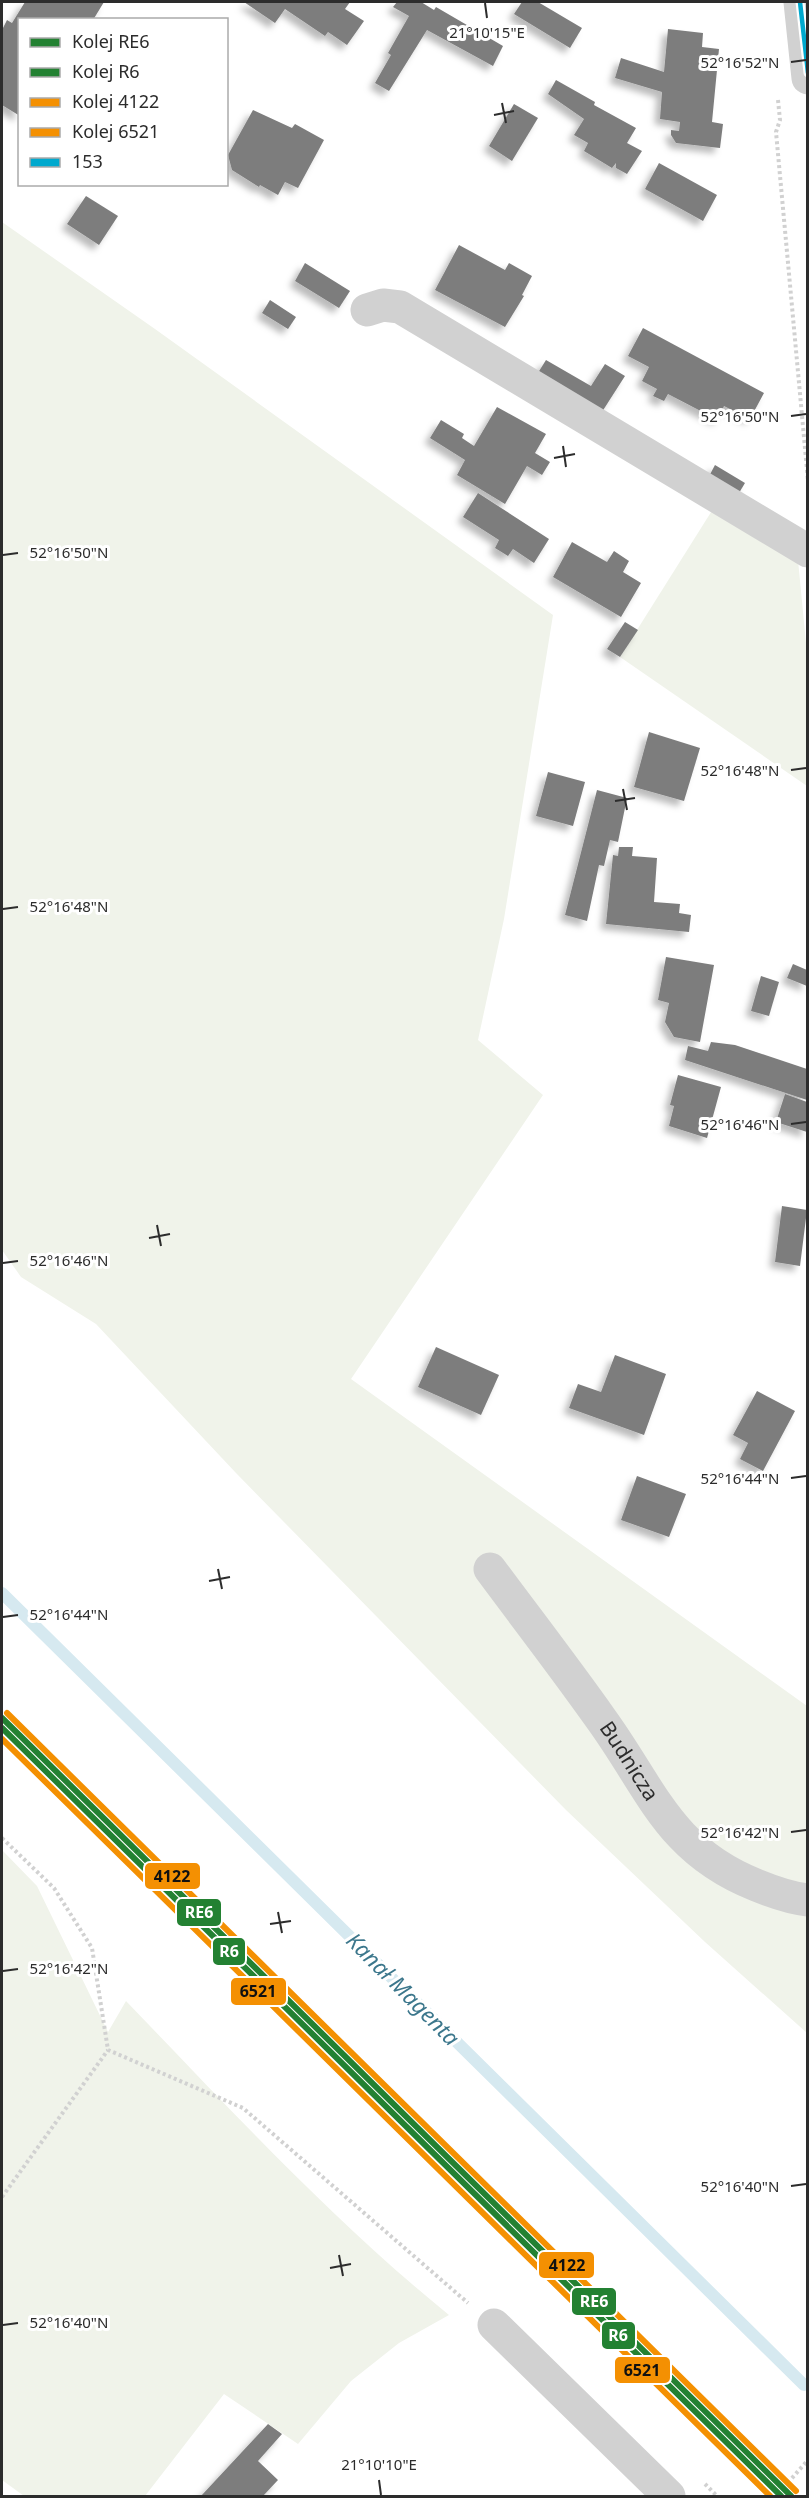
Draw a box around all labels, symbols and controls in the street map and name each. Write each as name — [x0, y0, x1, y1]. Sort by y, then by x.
legend — [18, 18, 228, 186]
text: 21°10'15"E — [449, 22, 525, 42]
text: Kolej RE6 — [72, 29, 150, 53]
text: 52°16'52"N — [701, 52, 779, 72]
text: Kolej R6 — [72, 59, 140, 83]
text: Kolej 4122 — [72, 89, 159, 113]
text: Kolej 6521 — [72, 119, 159, 143]
text: 153 — [72, 149, 103, 173]
text: 52°16'50"N — [701, 406, 779, 426]
text: 52°16'50"N — [30, 542, 108, 562]
text: 52°16'48"N — [701, 760, 779, 780]
text: 52°16'48"N — [30, 896, 108, 916]
text: 52°16'46"N — [701, 1114, 779, 1134]
text: 52°16'46"N — [30, 1250, 108, 1270]
text: 52°16'44"N — [701, 1468, 779, 1488]
text: 52°16'44"N — [30, 1604, 108, 1624]
street label: Budnicza — [594, 1715, 666, 1806]
text: 52°16'42"N — [701, 1822, 779, 1842]
line badge: 4122 — [144, 1862, 201, 1890]
text: 4122 — [154, 1865, 190, 1887]
line badge: RE6 — [176, 1898, 222, 1927]
text: RE6 — [185, 1901, 213, 1923]
water label: Kanał Magenta — [341, 1925, 467, 2052]
line badge: R6 — [212, 1937, 246, 1966]
text: R6 — [219, 1940, 239, 1962]
text: 52°16'42"N — [30, 1958, 108, 1978]
line badge: 6521 — [230, 1977, 287, 2006]
text: 6521 — [240, 1980, 276, 2002]
text: 52°16'40"N — [701, 2176, 779, 2196]
line badge: 4122 — [538, 2251, 595, 2279]
text: 4122 — [549, 2254, 585, 2276]
line badge: RE6 — [571, 2287, 617, 2316]
text: RE6 — [580, 2290, 608, 2312]
text: 52°16'40"N — [30, 2312, 108, 2332]
line badge: R6 — [601, 2321, 636, 2350]
text: R6 — [608, 2324, 628, 2346]
line badge: 6521 — [614, 2356, 671, 2384]
text: 6521 — [624, 2359, 660, 2381]
text: 21°10'10"E — [341, 2454, 417, 2474]

